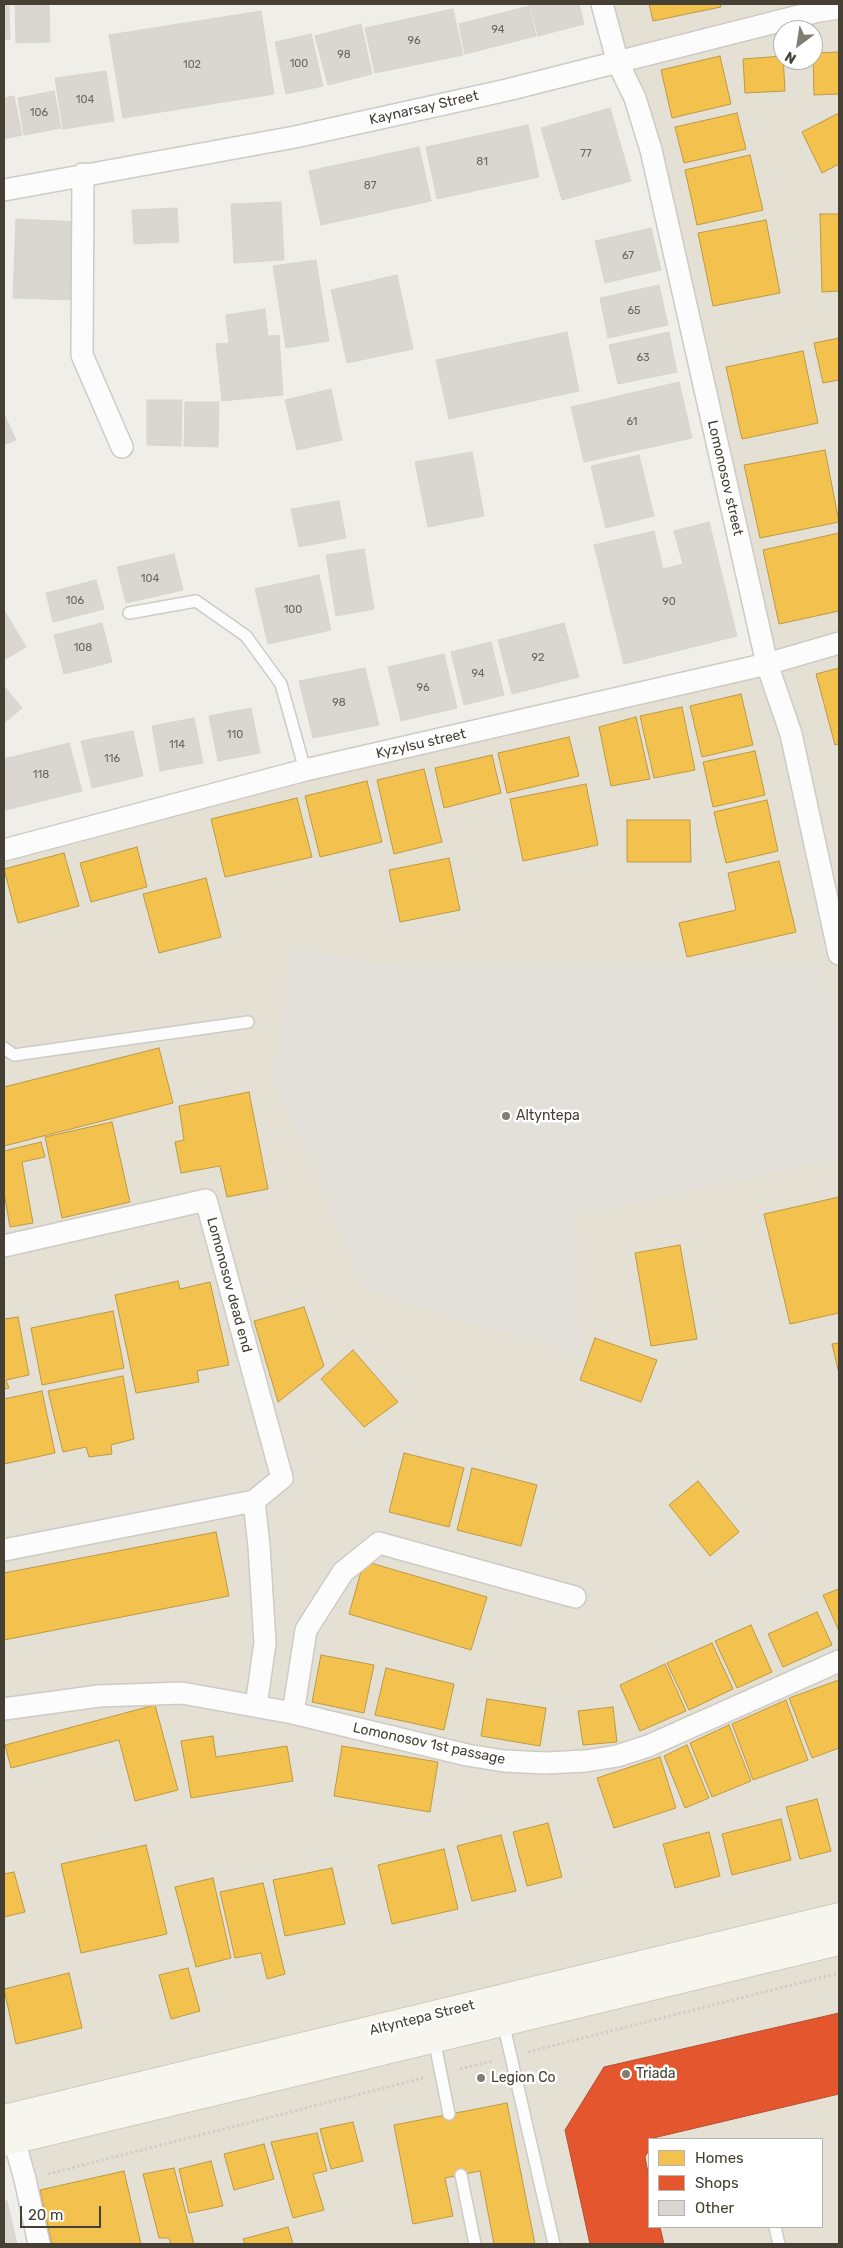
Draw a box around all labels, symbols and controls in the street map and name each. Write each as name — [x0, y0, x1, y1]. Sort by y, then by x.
north arrow — [773, 20, 823, 70]
house number: 94 — [491, 23, 505, 37]
house number: 96 — [407, 34, 421, 48]
house number: 98 — [337, 48, 351, 62]
text: N — [782, 48, 799, 67]
house number: 100 — [290, 57, 308, 71]
house number: 102 — [183, 58, 201, 72]
street label: Kaynarsay Street — [368, 87, 480, 129]
house number: 104 — [76, 93, 94, 107]
house number: 106 — [30, 106, 48, 120]
house number: 77 — [580, 147, 592, 161]
house number: 81 — [476, 155, 488, 169]
house number: 87 — [364, 179, 376, 193]
house number: 67 — [622, 249, 634, 263]
house number: 65 — [627, 304, 641, 318]
house number: 63 — [636, 351, 650, 365]
house number: 61 — [626, 415, 638, 429]
street label: Lomonosov street — [704, 419, 746, 537]
house number: 104 — [141, 572, 159, 586]
house number: 106 — [66, 594, 84, 608]
house number: 90 — [662, 595, 676, 609]
house number: 100 — [284, 603, 302, 617]
house number: 108 — [74, 641, 92, 655]
house number: 92 — [532, 651, 544, 665]
house number: 94 — [471, 667, 485, 681]
house number: 96 — [416, 681, 430, 695]
house number: 98 — [332, 696, 346, 710]
street label: Kyzylsu street — [375, 726, 467, 762]
house number: 110 — [227, 728, 243, 742]
house number: 114 — [169, 738, 185, 752]
house number: 116 — [104, 752, 120, 766]
house number: 118 — [33, 768, 49, 782]
place label: Altyntepa — [516, 1108, 580, 1124]
marker: Altyntepa — [500, 1110, 512, 1122]
street label: Lomonosov dead end — [203, 1216, 255, 1354]
street label: Lomonosov 1st passage — [351, 1720, 507, 1768]
street label: Altyntepa Street — [368, 1997, 476, 2039]
place label: Triada — [636, 2066, 675, 2082]
marker: Triada — [620, 2068, 632, 2080]
place label: Legion Co — [491, 2070, 556, 2086]
marker: Legion Co — [475, 2072, 487, 2084]
legend — [648, 2138, 823, 2228]
text: Homes — [695, 2149, 744, 2167]
text: Shops — [695, 2174, 739, 2192]
scale bar — [22, 2196, 104, 2228]
text: Other — [695, 2199, 734, 2217]
text: 20 m — [28, 2206, 63, 2224]

